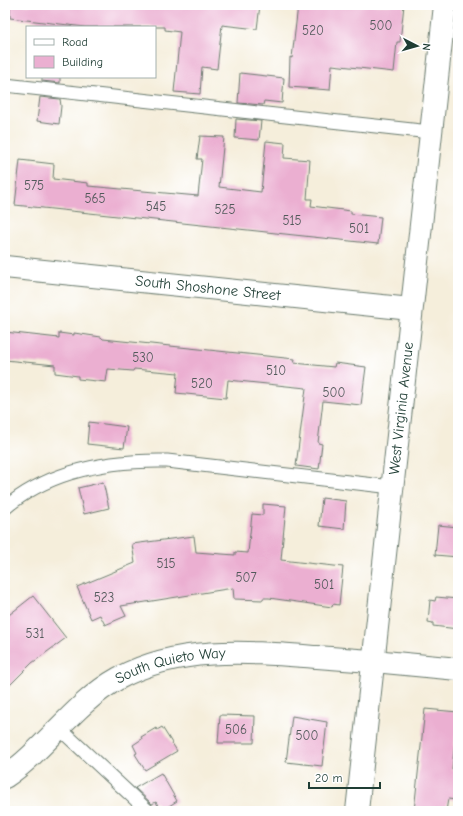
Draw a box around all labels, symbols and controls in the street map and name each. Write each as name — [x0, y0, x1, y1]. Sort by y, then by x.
house number: 500 — [370, 18, 393, 33]
house number: 520 — [302, 23, 324, 38]
legend — [26, 26, 156, 78]
north arrow — [397, 26, 437, 66]
text: Road — [62, 35, 88, 49]
text: N — [420, 43, 433, 51]
text: Building — [62, 55, 103, 69]
house number: 575 — [24, 178, 44, 193]
house number: 565 — [84, 191, 106, 206]
house number: 545 — [146, 199, 166, 214]
house number: 525 — [215, 202, 235, 217]
house number: 515 — [282, 213, 302, 228]
house number: 501 — [349, 221, 369, 236]
street label: South Shoshone Street — [134, 272, 282, 305]
street label: West Virginia Avenue — [385, 341, 417, 476]
house number: 530 — [132, 350, 154, 365]
house number: 510 — [266, 363, 286, 378]
house number: 520 — [191, 376, 213, 391]
house number: 500 — [323, 385, 346, 400]
house number: 515 — [156, 556, 176, 571]
house number: 507 — [235, 570, 257, 585]
house number: 501 — [314, 577, 334, 592]
house number: 523 — [94, 590, 114, 605]
house number: 531 — [26, 626, 44, 641]
street label: South Quieto Way — [112, 644, 226, 687]
house number: 506 — [225, 722, 247, 737]
house number: 500 — [296, 728, 319, 743]
scale bar — [309, 764, 380, 790]
text: 20 m — [315, 771, 343, 785]

